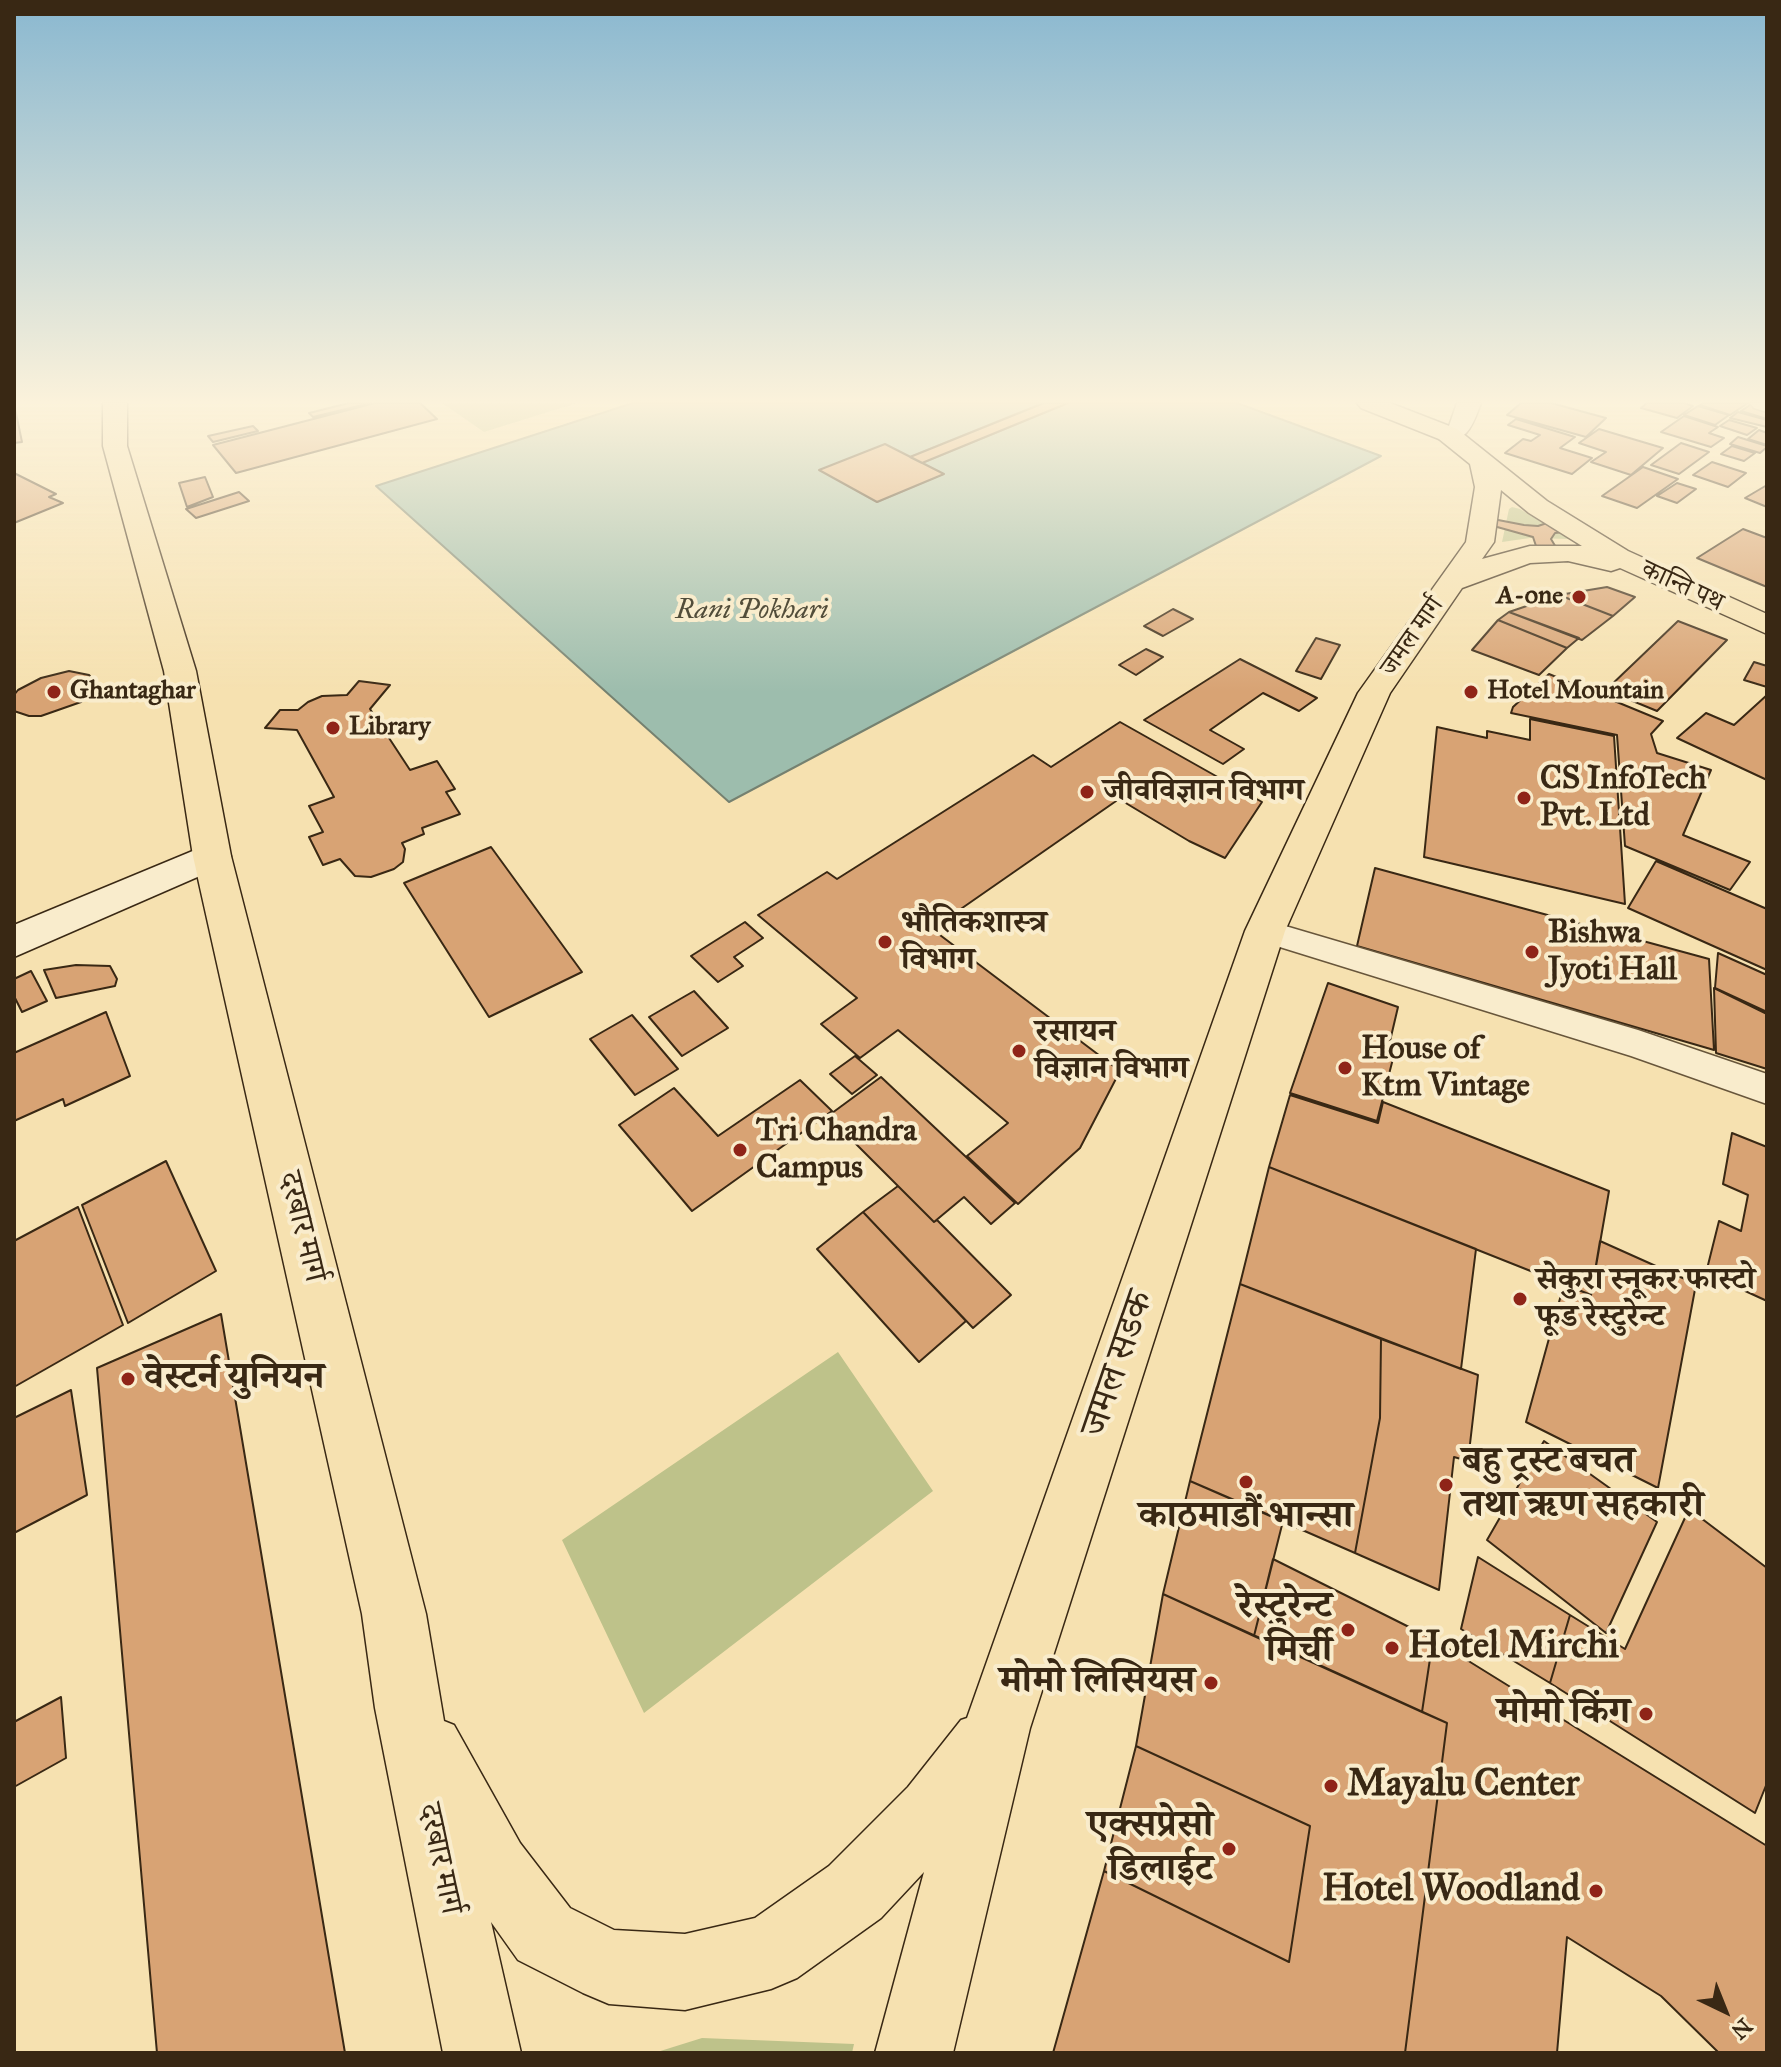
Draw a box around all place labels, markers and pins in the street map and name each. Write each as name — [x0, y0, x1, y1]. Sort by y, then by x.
place label: A-one — [1497, 581, 1563, 613]
marker: A-one — [1570, 588, 1588, 606]
place label: Ghantaghar — [70, 676, 196, 708]
place label: Hotel Mountain — [1487, 676, 1664, 708]
marker: Ghantaghar — [45, 683, 63, 701]
marker: Hotel Mountain — [1462, 683, 1480, 701]
place label: Library — [349, 712, 430, 744]
marker: Library — [324, 719, 342, 737]
place label: CS InfoTech Pvt. Ltd — [1540, 761, 1706, 836]
place label: जीवविज्ञान विभाग — [1103, 773, 1304, 811]
marker: जीवविज्ञान विभाग — [1078, 783, 1096, 801]
marker: CS InfoTech Pvt. Ltd — [1515, 789, 1533, 807]
place label: भौतिकशास्त्र विभाग — [901, 905, 1047, 980]
place label: Bishwa Jyoti Hall — [1548, 915, 1677, 990]
marker: भौतिकशास्त्र विभाग — [876, 933, 894, 951]
marker: Bishwa Jyoti Hall — [1523, 943, 1541, 961]
place label: रसायन विज्ञान विभाग — [1035, 1014, 1188, 1089]
place label: House of Ktm Vintage — [1361, 1031, 1530, 1106]
marker: रसायन विज्ञान विभाग — [1010, 1042, 1028, 1060]
marker: House of Ktm Vintage — [1336, 1059, 1354, 1077]
place label: Tri Chandra Campus — [756, 1113, 917, 1188]
marker: Tri Chandra Campus — [731, 1141, 749, 1159]
place label: सेकुरा स्नूकर फास्टो फूड रेस्टुरेन्ट — [1536, 1262, 1755, 1337]
marker: सेकुरा स्नूकर फास्टो फूड रेस्टुरेन्ट — [1511, 1290, 1529, 1308]
place label: वेस्टर्न युनियन — [144, 1356, 324, 1402]
marker: वेस्टर्न युनियन — [119, 1370, 137, 1388]
place label: बहु ट्रस्ट बचत तथा ऋण सहकारी — [1462, 1440, 1704, 1530]
marker: काठमाडौं भान्सा — [1237, 1473, 1255, 1491]
marker: बहु ट्रस्ट बचत तथा ऋण सहकारी — [1437, 1476, 1455, 1494]
place label: काठमाडौं भान्सा — [1139, 1495, 1353, 1541]
place label: रेस्टुरेन्ट मिर्ची — [1237, 1585, 1332, 1674]
marker: रेस्टुरेन्ट मिर्ची — [1339, 1621, 1357, 1639]
place label: Hotel Mirchi — [1408, 1625, 1619, 1671]
marker: Hotel Mirchi — [1383, 1639, 1401, 1657]
place label: मोमो लिसियस — [999, 1660, 1195, 1706]
marker: मोमो लिसियस — [1202, 1674, 1220, 1692]
place label: मोमो किंग — [1497, 1691, 1630, 1737]
marker: मोमो किंग — [1637, 1705, 1655, 1723]
place label: Mayalu Center — [1347, 1763, 1580, 1809]
marker: Mayalu Center — [1322, 1777, 1340, 1795]
place label: एक्सप्रेसो डिलाईट — [1087, 1804, 1213, 1894]
marker: एक्सप्रेसो डिलाईट — [1220, 1840, 1238, 1858]
place label: Hotel Woodland — [1322, 1868, 1580, 1914]
marker: Hotel Woodland — [1587, 1882, 1605, 1900]

